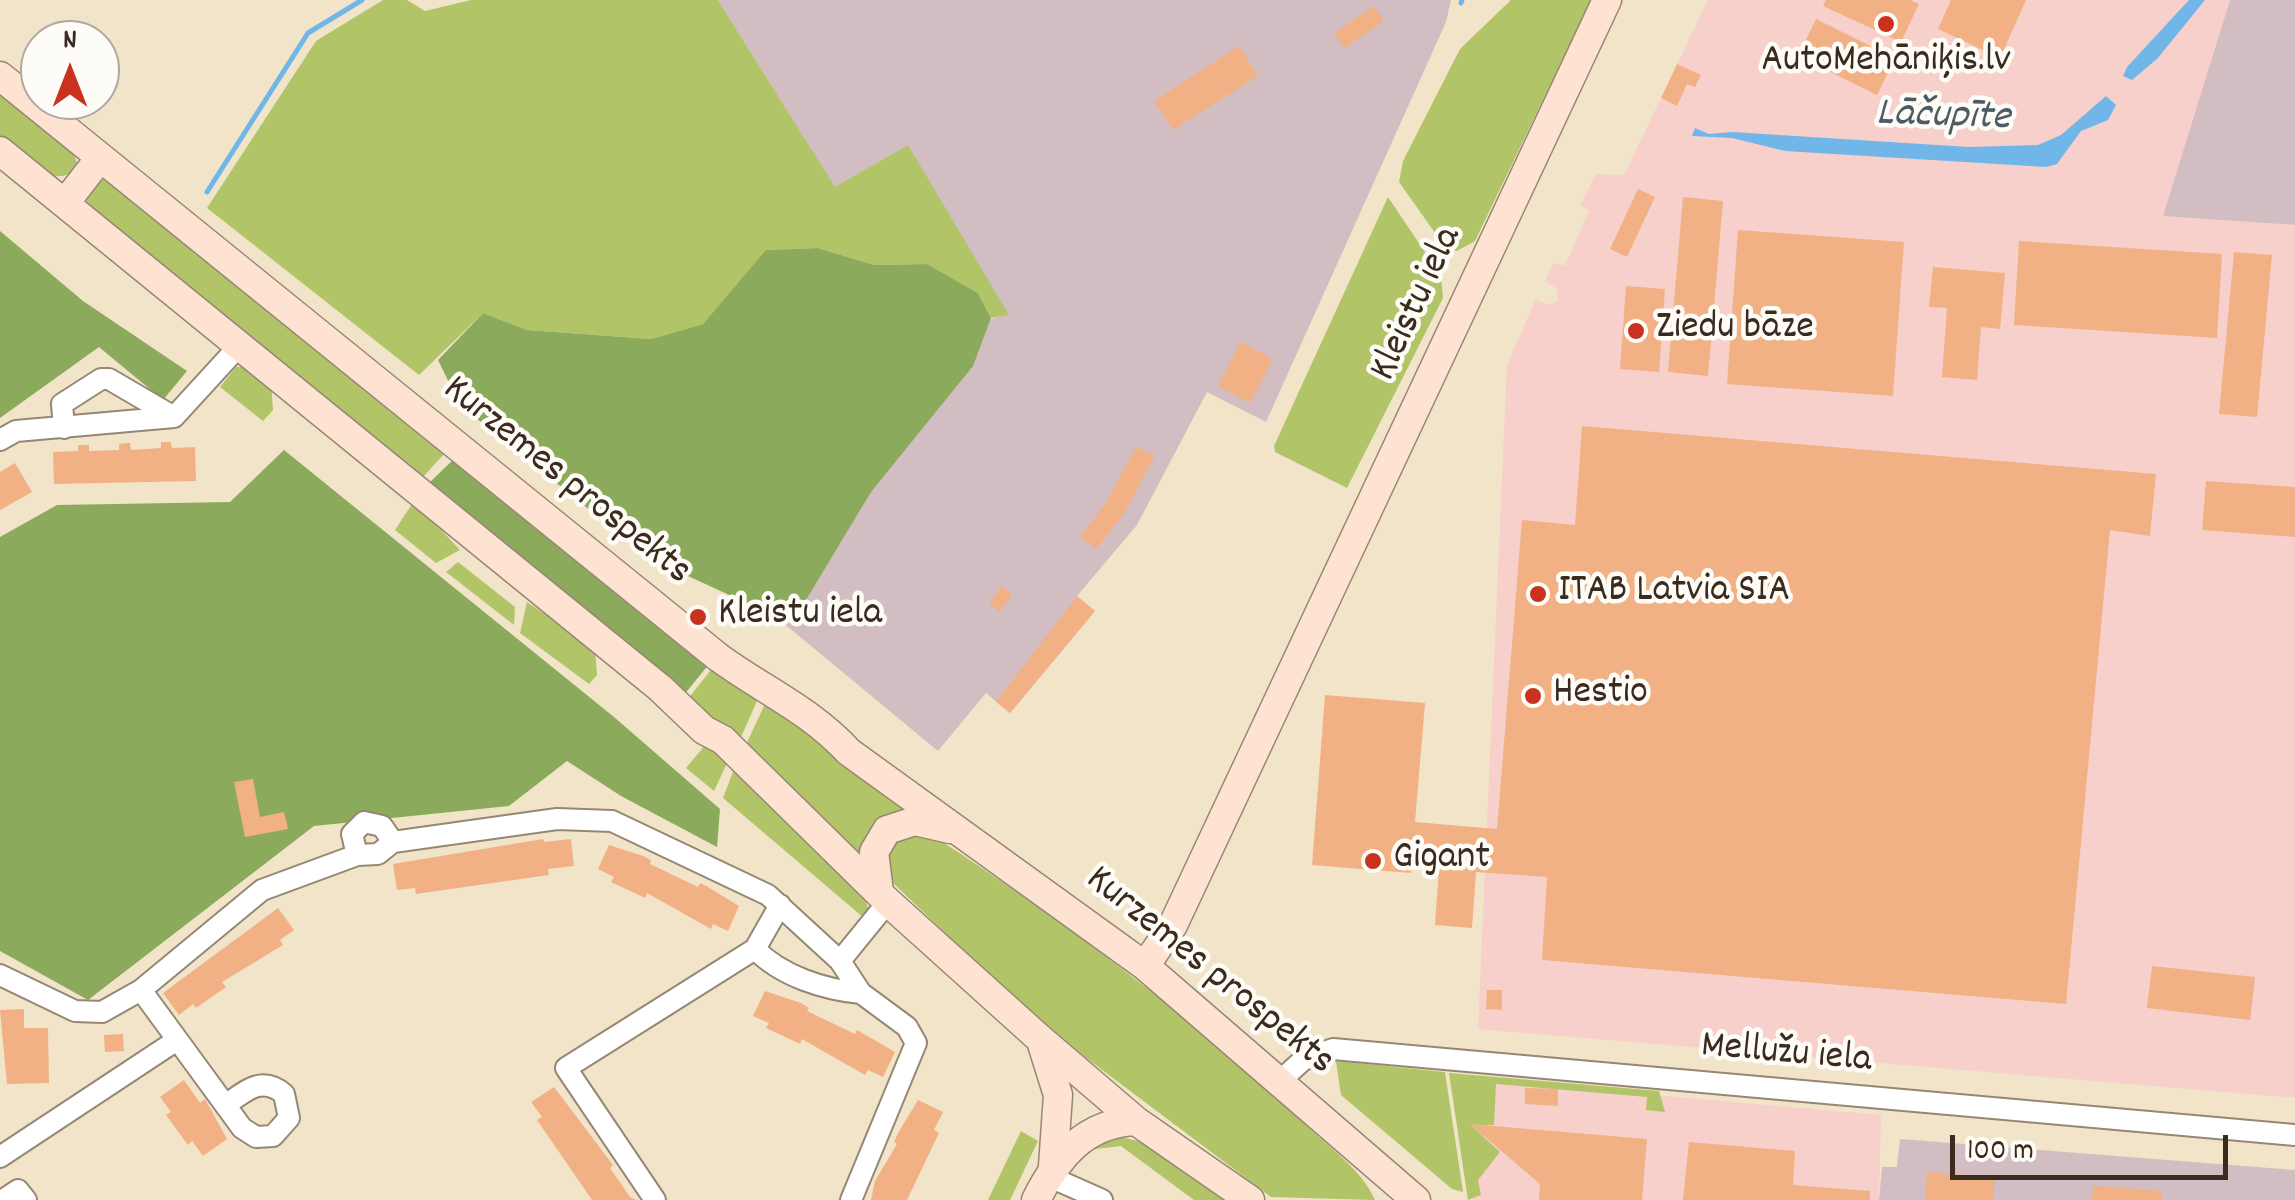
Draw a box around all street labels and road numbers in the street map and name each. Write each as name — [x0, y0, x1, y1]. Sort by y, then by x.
street label: Kleistu iela — [1363, 220, 1475, 390]
street label: Kurzemes prospekts — [431, 368, 699, 598]
street label: Kurzemes prospekts — [1074, 858, 1342, 1088]
street label: Mellužu iela — [1699, 1025, 1873, 1087]

